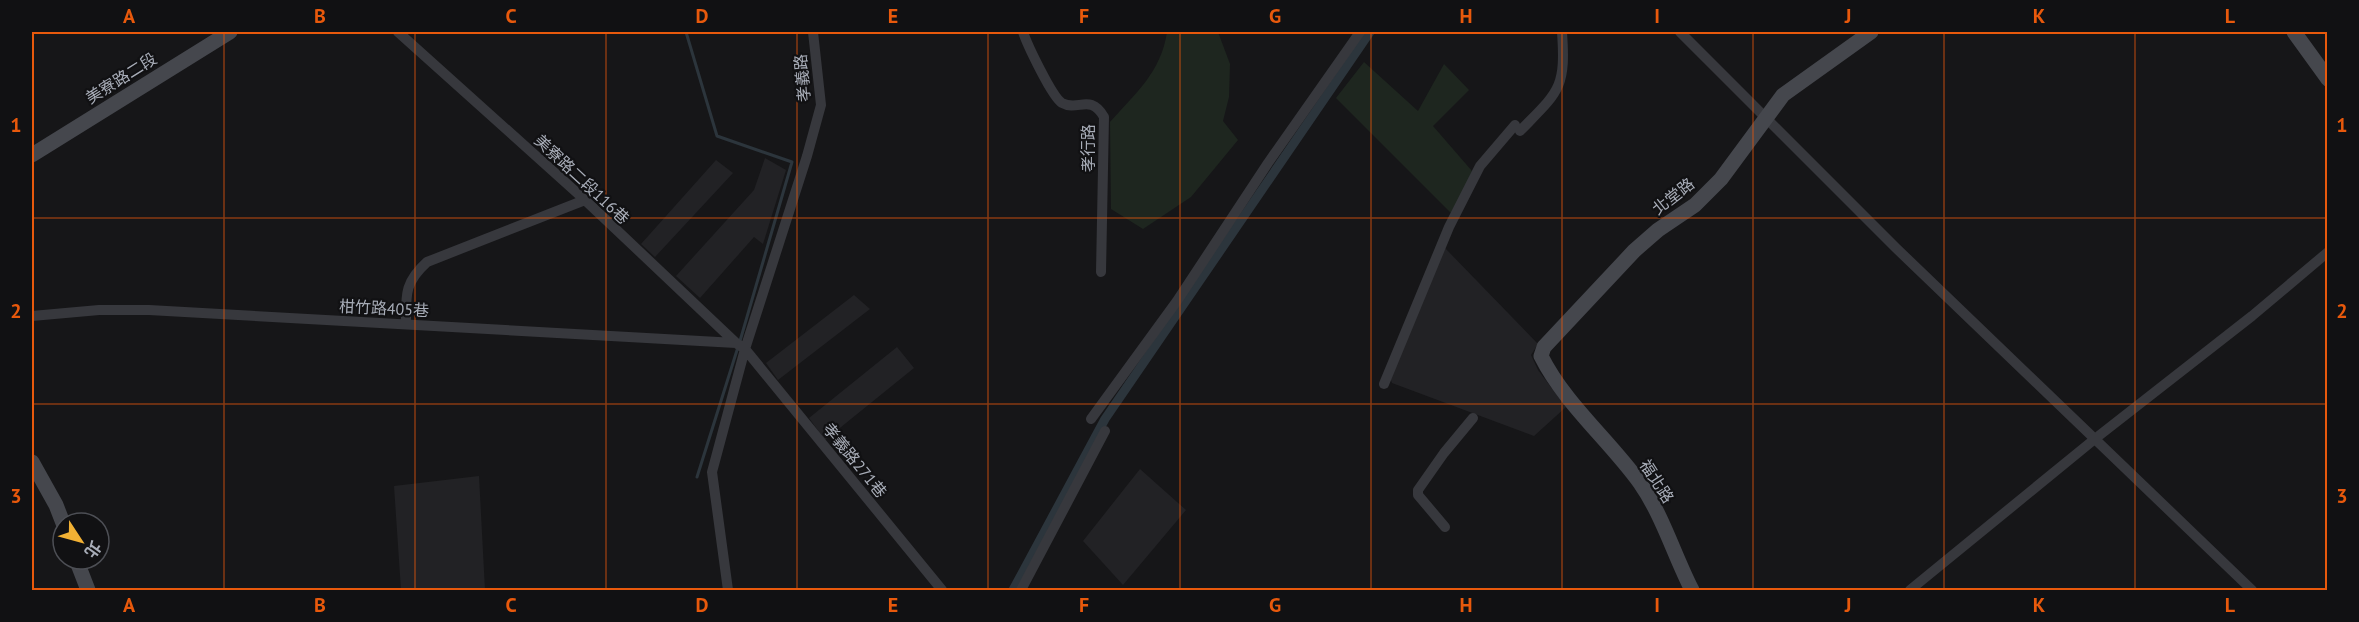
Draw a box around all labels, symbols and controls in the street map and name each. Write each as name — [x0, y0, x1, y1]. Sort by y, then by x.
text: A — [123, 3, 136, 29]
text: B — [314, 3, 326, 29]
text: C — [505, 3, 517, 29]
text: D — [696, 3, 709, 29]
text: E — [888, 3, 898, 29]
text: F — [1079, 3, 1089, 29]
text: G — [1269, 3, 1281, 29]
text: H — [1459, 3, 1473, 29]
text: I — [1654, 3, 1660, 29]
text: J — [1844, 3, 1851, 29]
text: K — [2033, 3, 2046, 29]
text: L — [2225, 3, 2236, 29]
street label: 美寮路二段 — [82, 48, 160, 108]
street label: 孝義路 — [790, 53, 814, 103]
text: 1 — [10, 112, 22, 138]
text: 1 — [2336, 112, 2348, 138]
street label: 孝行路 — [1078, 124, 1098, 172]
street label: 美寮路二段116巷 — [531, 130, 633, 228]
street label: 北堂路 — [1648, 173, 1698, 219]
street label: 柑竹路405巷 — [338, 296, 430, 320]
text: 2 — [10, 298, 22, 324]
text: 2 — [2336, 298, 2348, 324]
street label: 孝義路271巷 — [819, 419, 891, 501]
street label: 福北路 — [1636, 455, 1678, 507]
text: 3 — [10, 483, 22, 509]
text: 3 — [2336, 483, 2348, 509]
north arrow — [51, 511, 111, 571]
text: 北 — [80, 537, 106, 562]
text: A — [123, 592, 136, 618]
text: B — [314, 592, 326, 618]
text: C — [505, 592, 517, 618]
text: D — [696, 592, 709, 618]
text: E — [888, 592, 898, 618]
text: F — [1079, 592, 1089, 618]
text: G — [1269, 592, 1281, 618]
text: H — [1459, 592, 1473, 618]
text: I — [1654, 592, 1660, 618]
text: J — [1844, 592, 1851, 618]
text: K — [2033, 592, 2046, 618]
text: L — [2225, 592, 2236, 618]

